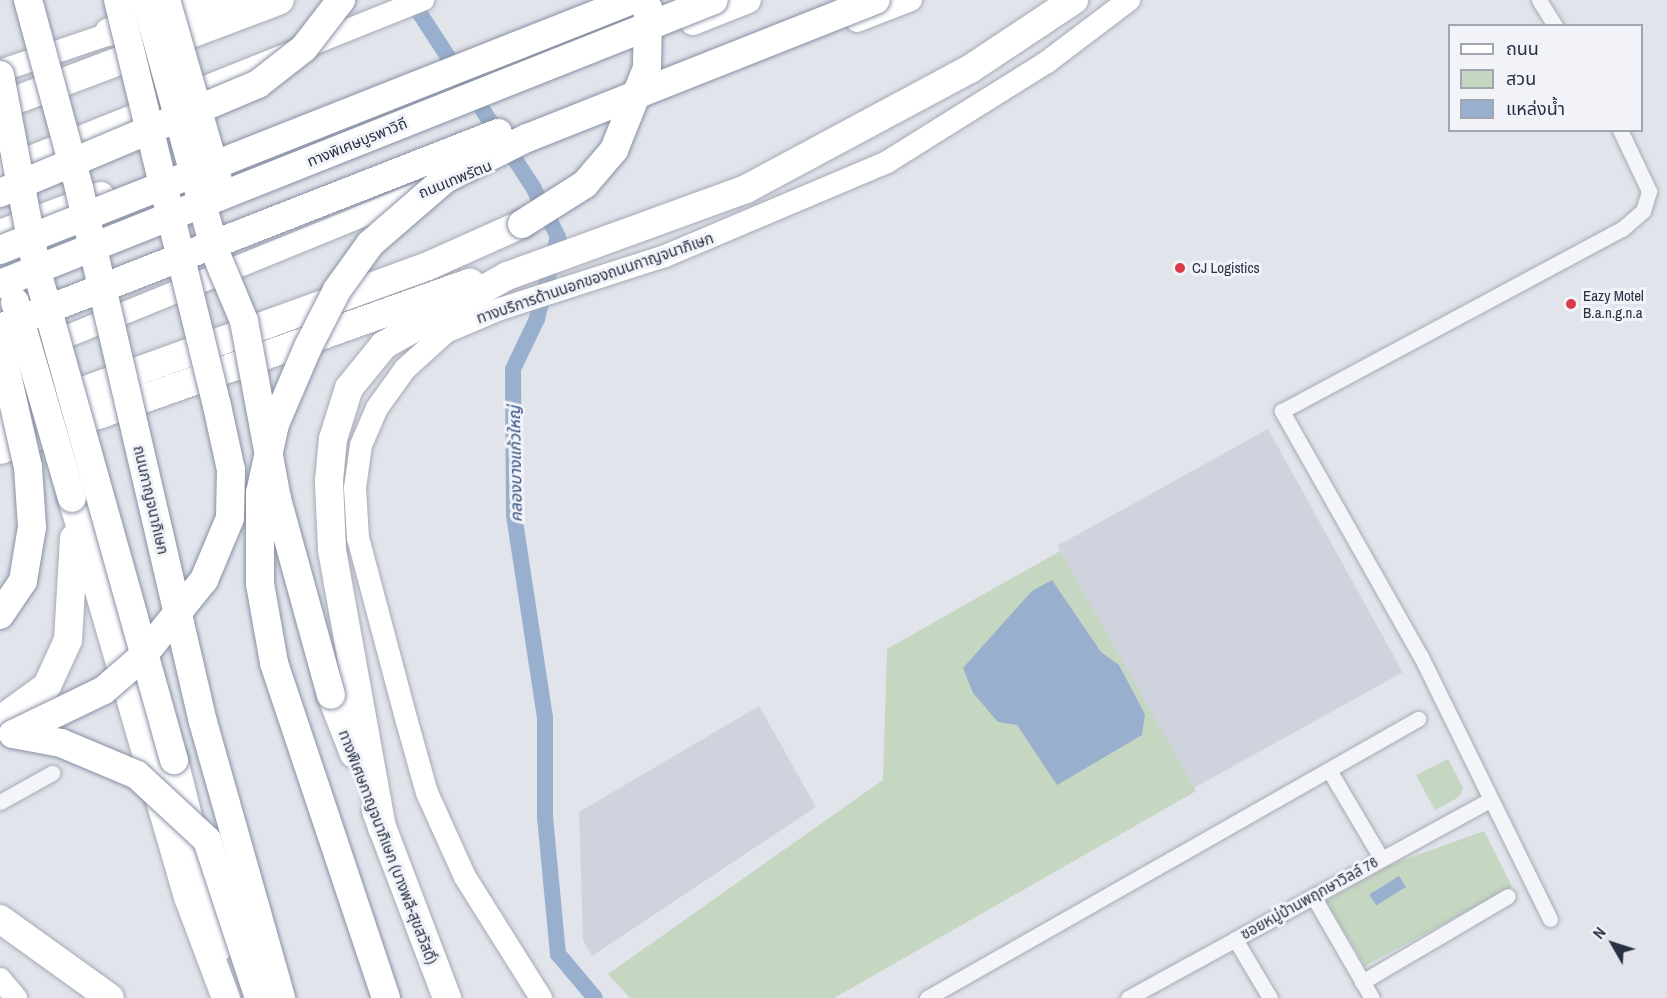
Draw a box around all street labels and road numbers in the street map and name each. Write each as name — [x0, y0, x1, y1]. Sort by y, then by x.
street label: ทางพิเศษบูรพาวิถี — [304, 114, 410, 170]
street label: ถนนเทพรัตน — [416, 156, 494, 202]
street label: ทางบริการด้านนอกของถนนกาญจนาภิเษก — [474, 229, 716, 327]
street label: ถนนกาญจนาภิเษก — [130, 444, 172, 556]
street label: ทางพิเศษกาญจนาภิเษก (บางพลี-สุขสวัสดิ์) — [335, 727, 441, 967]
street label: ซอยหมู่บ้านพฤกษาวิลล์ 76 — [1237, 853, 1381, 943]

